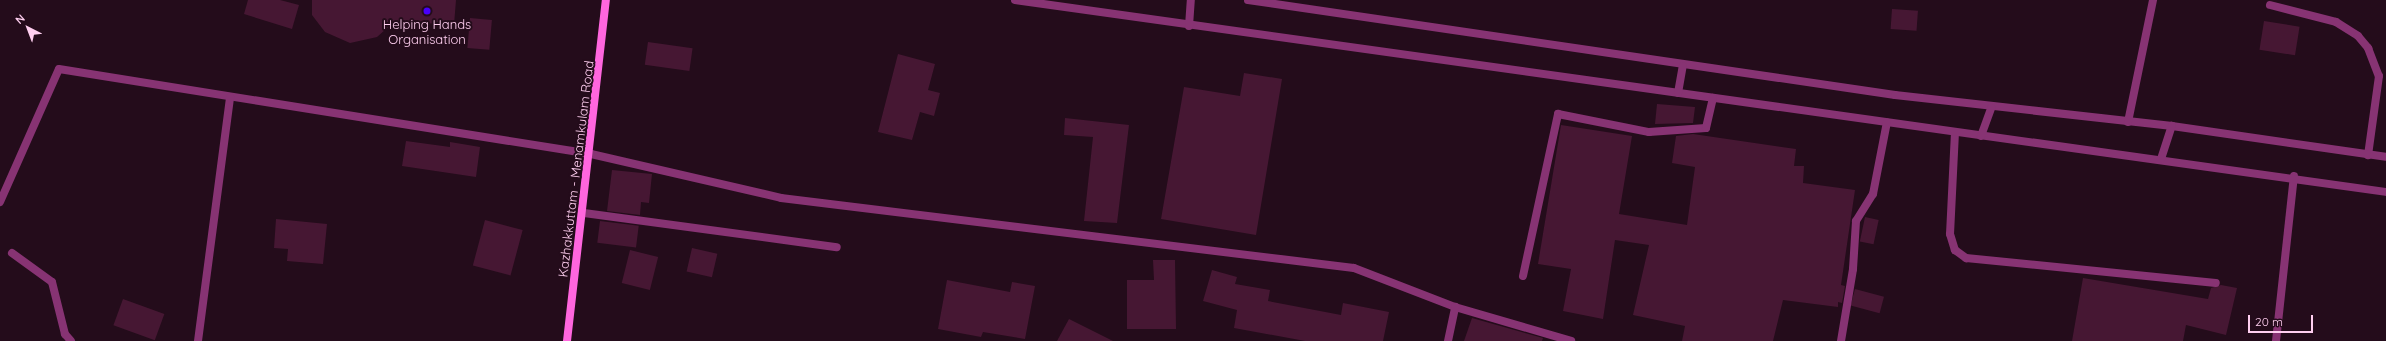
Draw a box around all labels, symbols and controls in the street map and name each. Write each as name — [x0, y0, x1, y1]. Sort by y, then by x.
marker: Helping Hands Organisation — [422, 6, 432, 16]
north arrow — [8, 8, 48, 48]
text: N — [12, 11, 28, 27]
place label: Helping Hands Organisation — [383, 17, 471, 48]
street label: Kazhakkuttam - Menamkulam Road — [555, 60, 597, 278]
scale bar — [2250, 307, 2315, 333]
text: 20 m — [2255, 314, 2283, 329]

